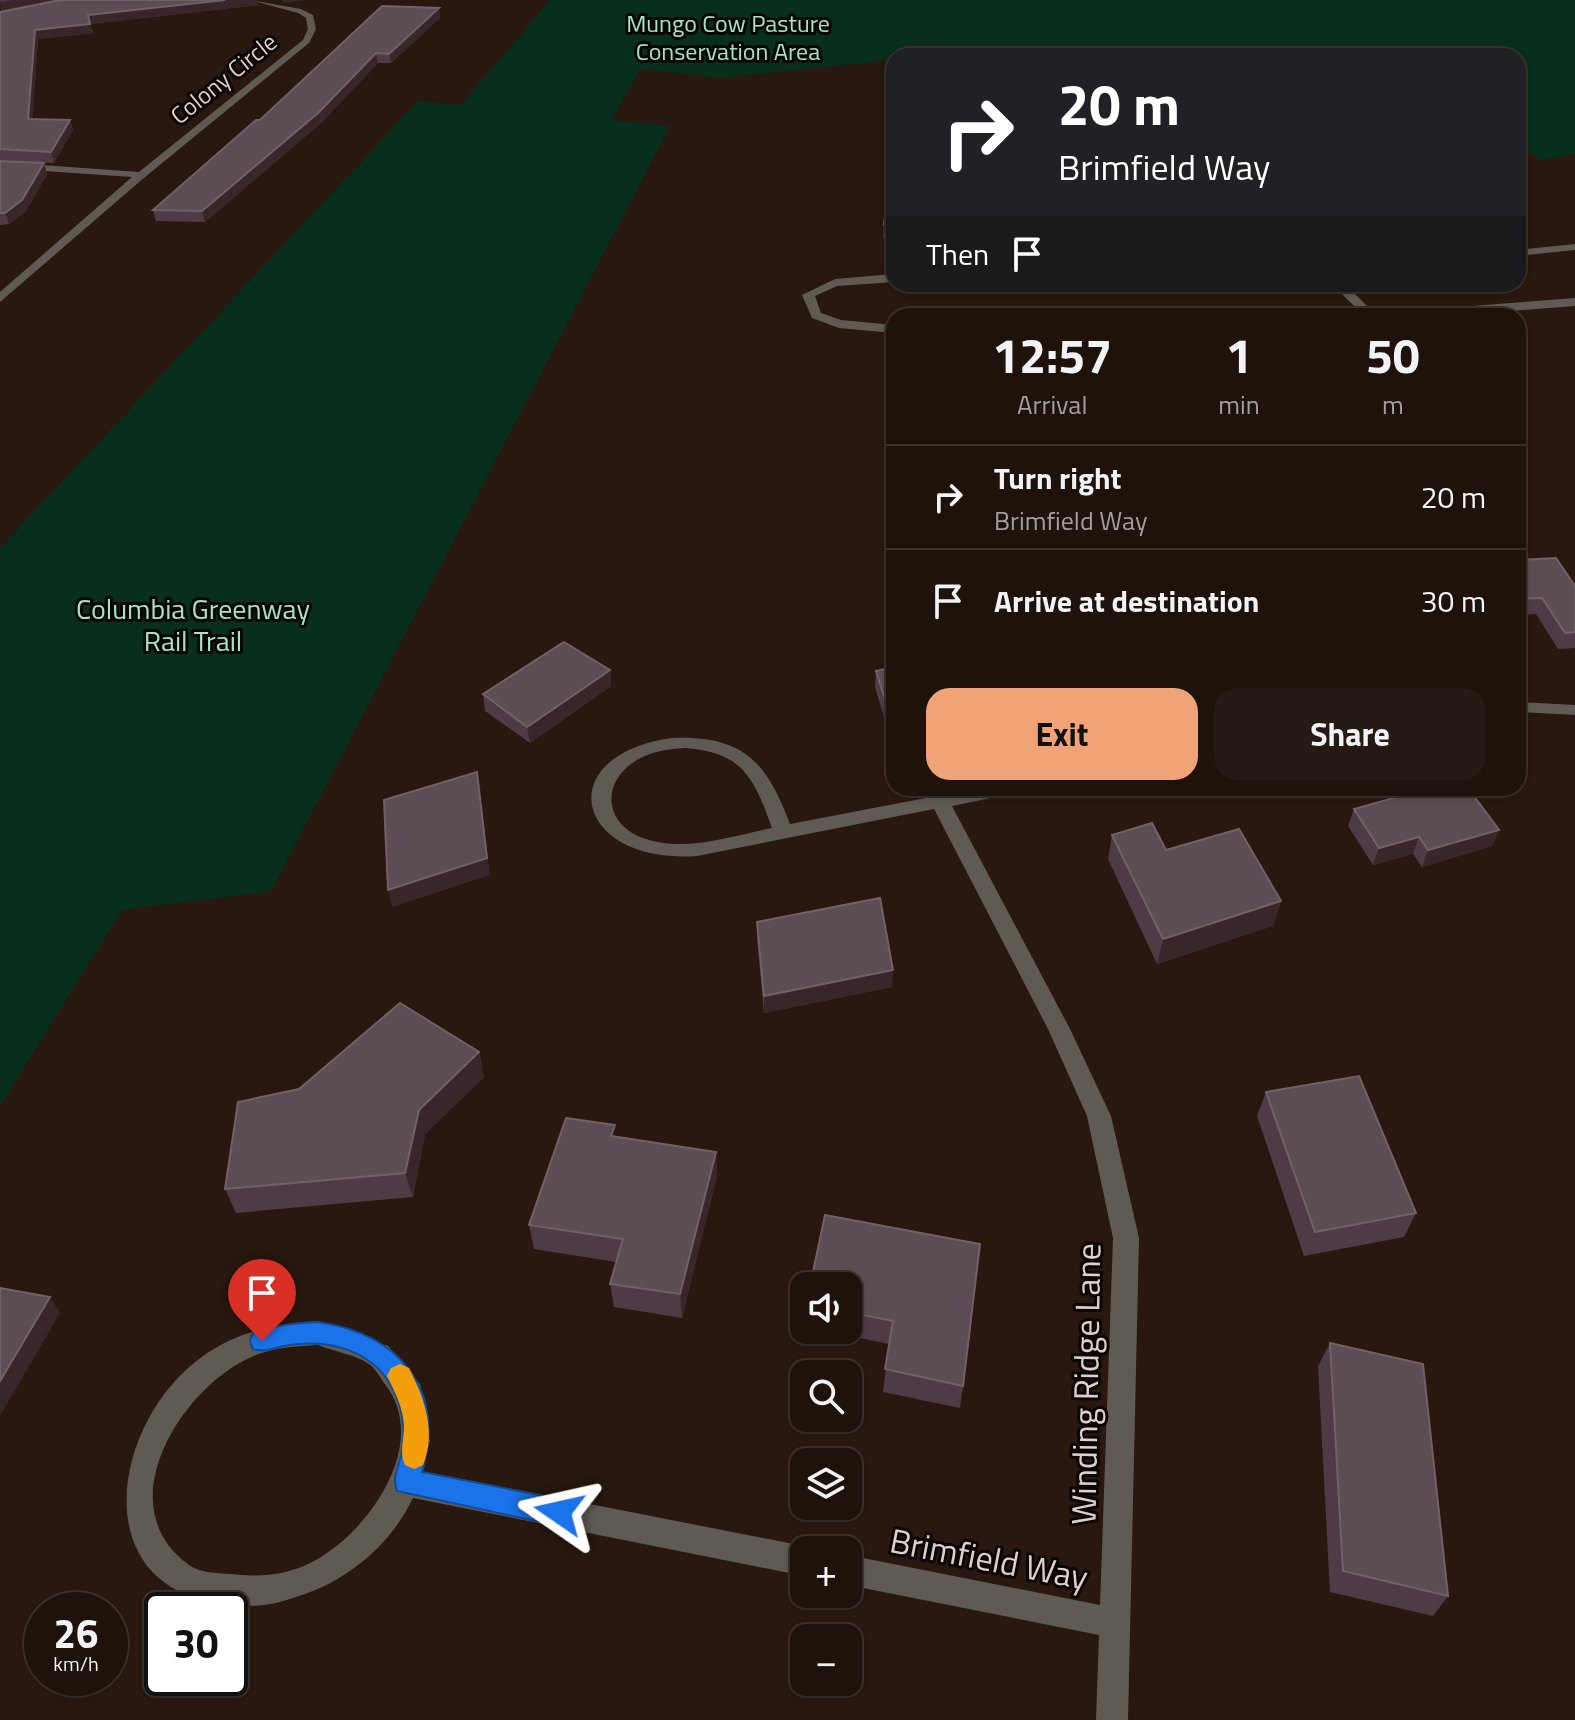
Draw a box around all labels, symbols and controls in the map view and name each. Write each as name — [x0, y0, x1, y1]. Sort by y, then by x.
park label: Mungo Cow Pasture Conservation Area — [626, 5, 830, 69]
street label: Colony Circle — [162, 24, 284, 132]
text: 20 m — [1058, 62, 1180, 147]
icon: right — [926, 80, 1030, 184]
text: Brimfield Way — [1058, 139, 1270, 194]
text: Then — [926, 231, 989, 277]
icon: arrive — [1005, 232, 1049, 276]
text: 12:57 — [992, 319, 1112, 392]
text: 1 — [1226, 319, 1252, 392]
text: 50 — [1366, 319, 1420, 392]
text: Arrival — [1017, 385, 1087, 424]
text: min — [1218, 385, 1260, 424]
text: m — [1382, 385, 1404, 424]
text: Turn right — [994, 455, 1122, 501]
text: 20 m — [1421, 474, 1486, 520]
icon: right — [926, 475, 970, 519]
text: Brimfield Way — [994, 501, 1147, 540]
text: Arrive at destination — [994, 578, 1259, 624]
text: 30 m — [1421, 578, 1486, 624]
icon: arrive — [926, 579, 970, 623]
park label: Columbia Greenway Rail Trail — [76, 587, 310, 662]
button: Exit — [926, 688, 1198, 780]
button: Share — [1214, 688, 1486, 780]
street label: Winding Ridge Lane — [1057, 1243, 1113, 1525]
pin — [228, 1259, 296, 1341]
icon: arrive — [240, 1271, 284, 1315]
map controls — [790, 1272, 862, 1696]
button: sound — [790, 1272, 862, 1344]
button: search — [790, 1360, 862, 1432]
button: layers — [790, 1448, 862, 1520]
position arrow — [517, 1470, 601, 1554]
street label: Brimfield Way — [886, 1513, 1093, 1603]
button: + — [790, 1536, 862, 1608]
speed limit sign: 30 — [144, 1592, 248, 1696]
text: 26 — [54, 1603, 98, 1664]
button: − — [790, 1624, 862, 1696]
text: km/h — [53, 1648, 99, 1679]

